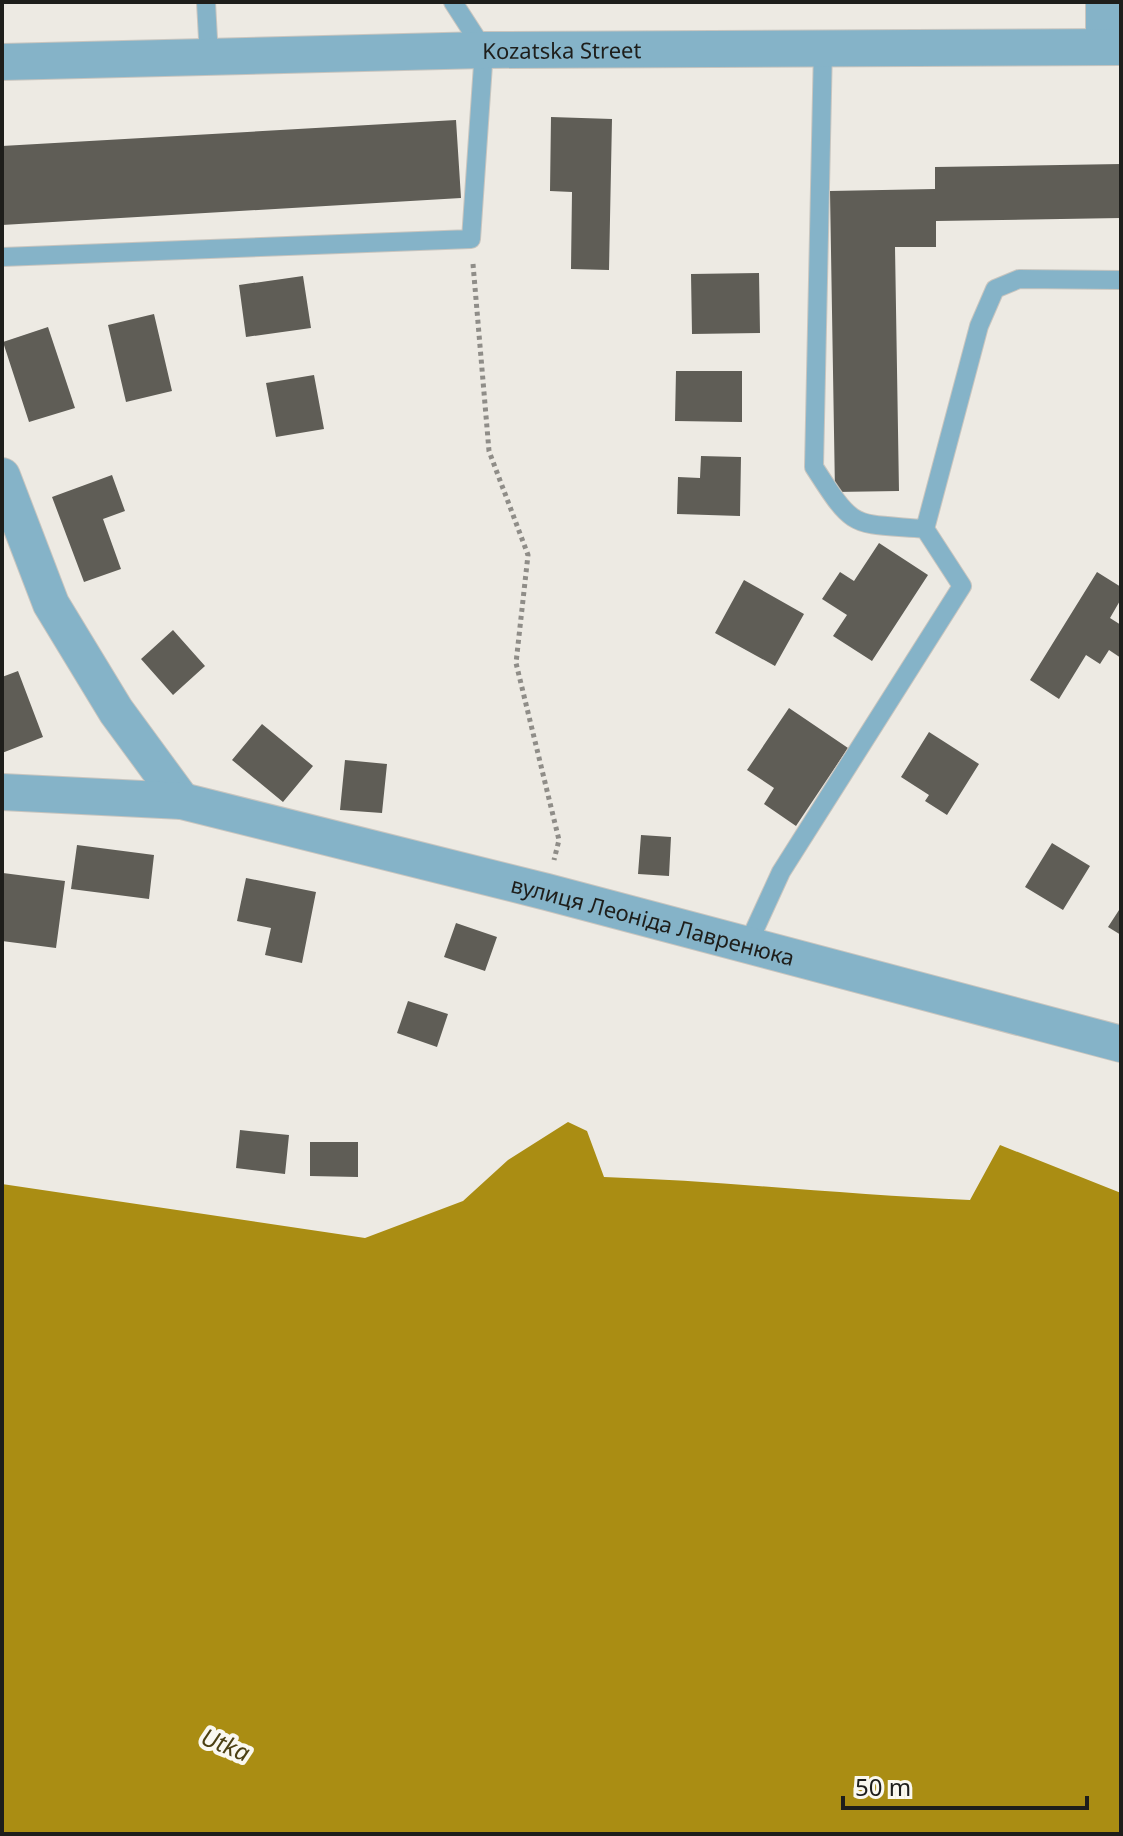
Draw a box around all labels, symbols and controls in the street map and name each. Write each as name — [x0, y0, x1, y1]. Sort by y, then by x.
street label: Kozatska Street — [482, 34, 642, 65]
street label: вулиця Леоніда Лавренюка — [508, 869, 798, 972]
water label: Utka — [197, 1719, 256, 1769]
scale bar — [843, 1760, 1087, 1810]
text: 50 m — [855, 1770, 911, 1803]

